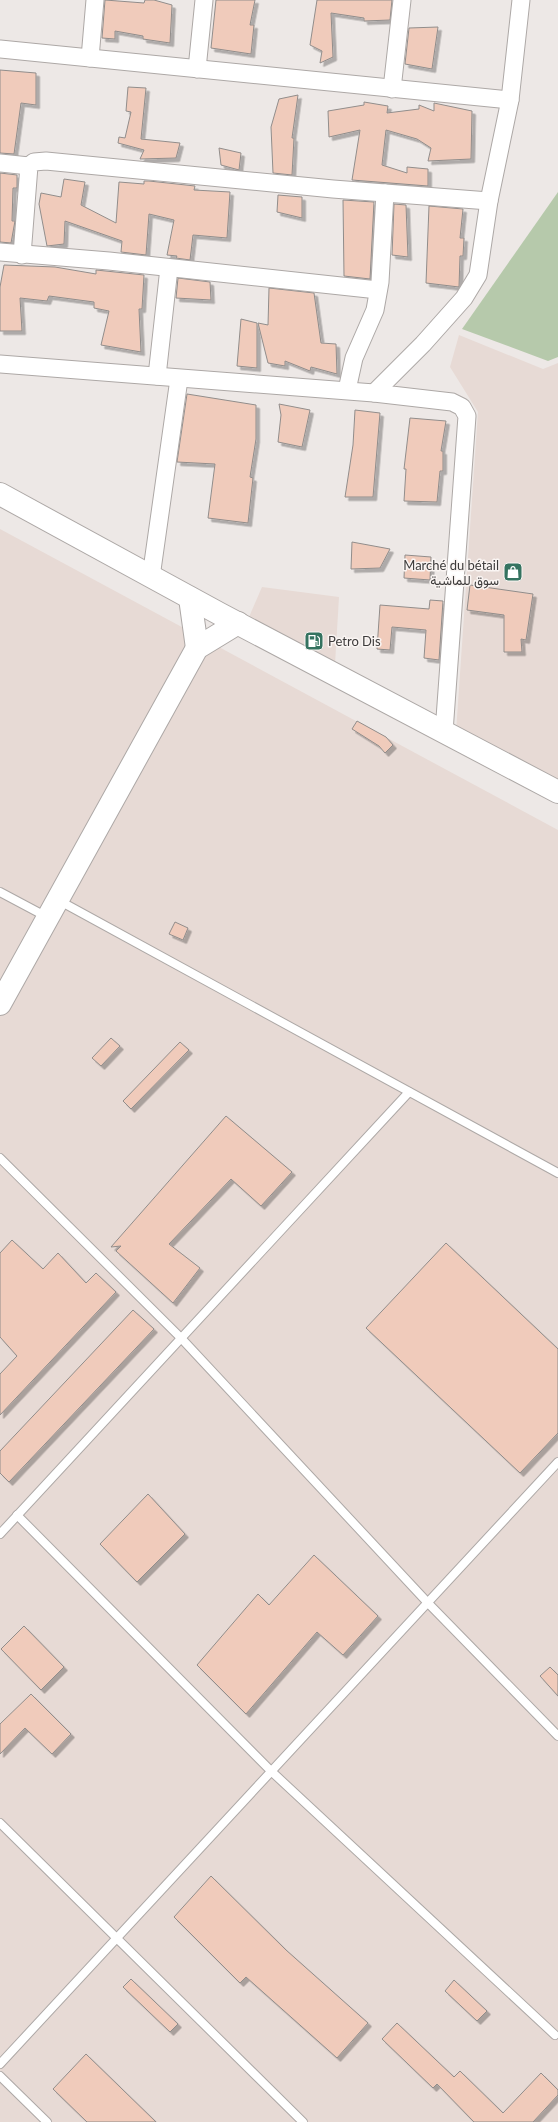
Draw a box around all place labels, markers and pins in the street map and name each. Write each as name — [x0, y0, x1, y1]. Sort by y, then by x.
place label: Marché du bétail سوق للماشية — [403, 557, 499, 589]
shop icon: Marché du bétail سوق للماشية — [502, 561, 524, 583]
fuel station icon: Petro Dis — [303, 630, 325, 652]
place label: Petro Dis — [328, 633, 381, 649]

